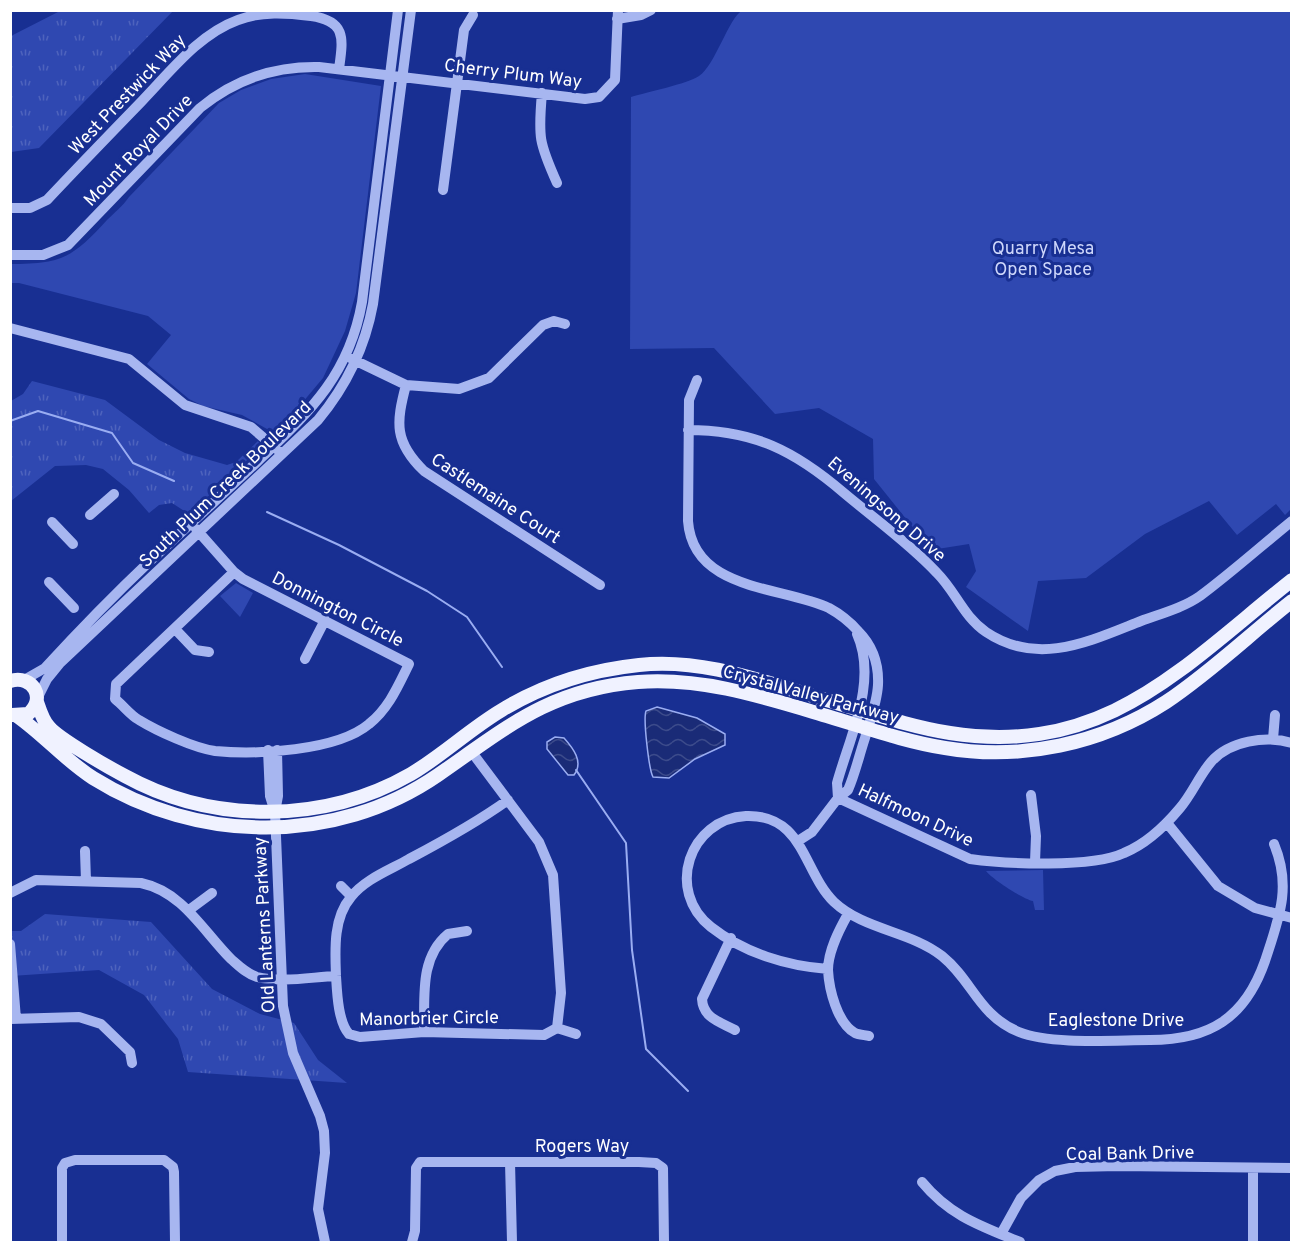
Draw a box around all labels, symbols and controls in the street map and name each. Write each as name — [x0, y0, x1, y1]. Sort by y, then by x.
street label: West Prestwick Way — [65, 30, 192, 160]
street label: Cherry Plum Way — [443, 55, 583, 94]
street label: Mount Royal Drive — [80, 90, 199, 212]
park label: Quarry Mesa Open Space — [992, 238, 1094, 282]
street label: South Plum Creek Boulevard — [135, 397, 317, 573]
street label: Castlemaine Court — [426, 449, 564, 550]
street label: Eveningsong Drive — [822, 452, 950, 568]
street label: Donnington Circle — [268, 567, 407, 653]
street label: Crystal Valley Parkway — [720, 661, 901, 730]
street label: Halfmoon Drive — [854, 780, 977, 853]
street label: Old Lanterns Parkway — [249, 836, 282, 1014]
street label: Manorbrier Circle — [359, 1007, 499, 1032]
street label: Eaglestone Drive — [1048, 1010, 1184, 1033]
street label: Rogers Way — [535, 1136, 629, 1159]
street label: Coal Bank Drive — [1065, 1142, 1195, 1167]

